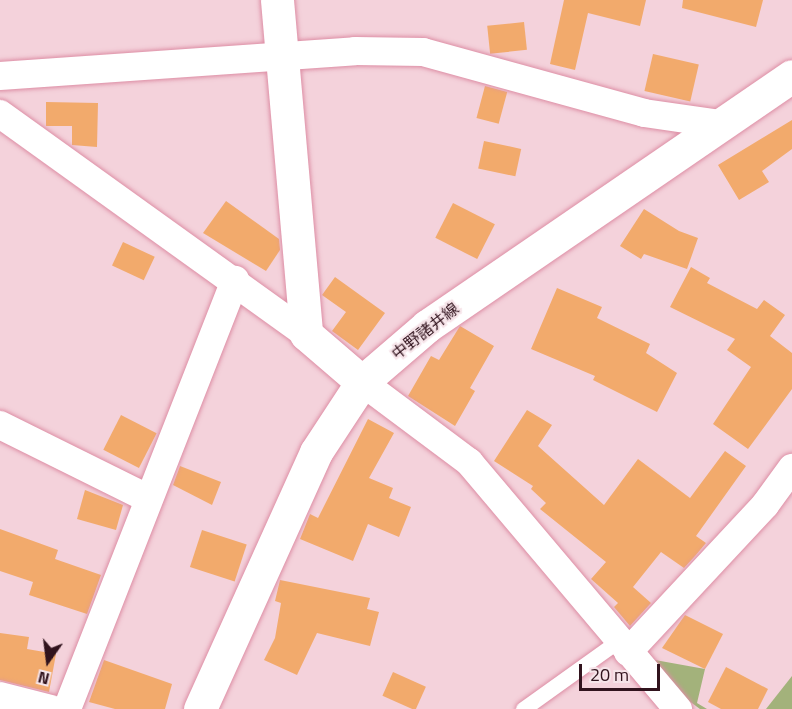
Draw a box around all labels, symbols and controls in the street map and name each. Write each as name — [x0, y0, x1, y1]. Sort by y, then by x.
street label: 中野諸井線 — [388, 299, 462, 363]
north arrow — [18, 631, 78, 691]
scale bar — [582, 652, 663, 690]
text: 20 m — [590, 661, 629, 688]
text: N — [35, 665, 52, 691]

